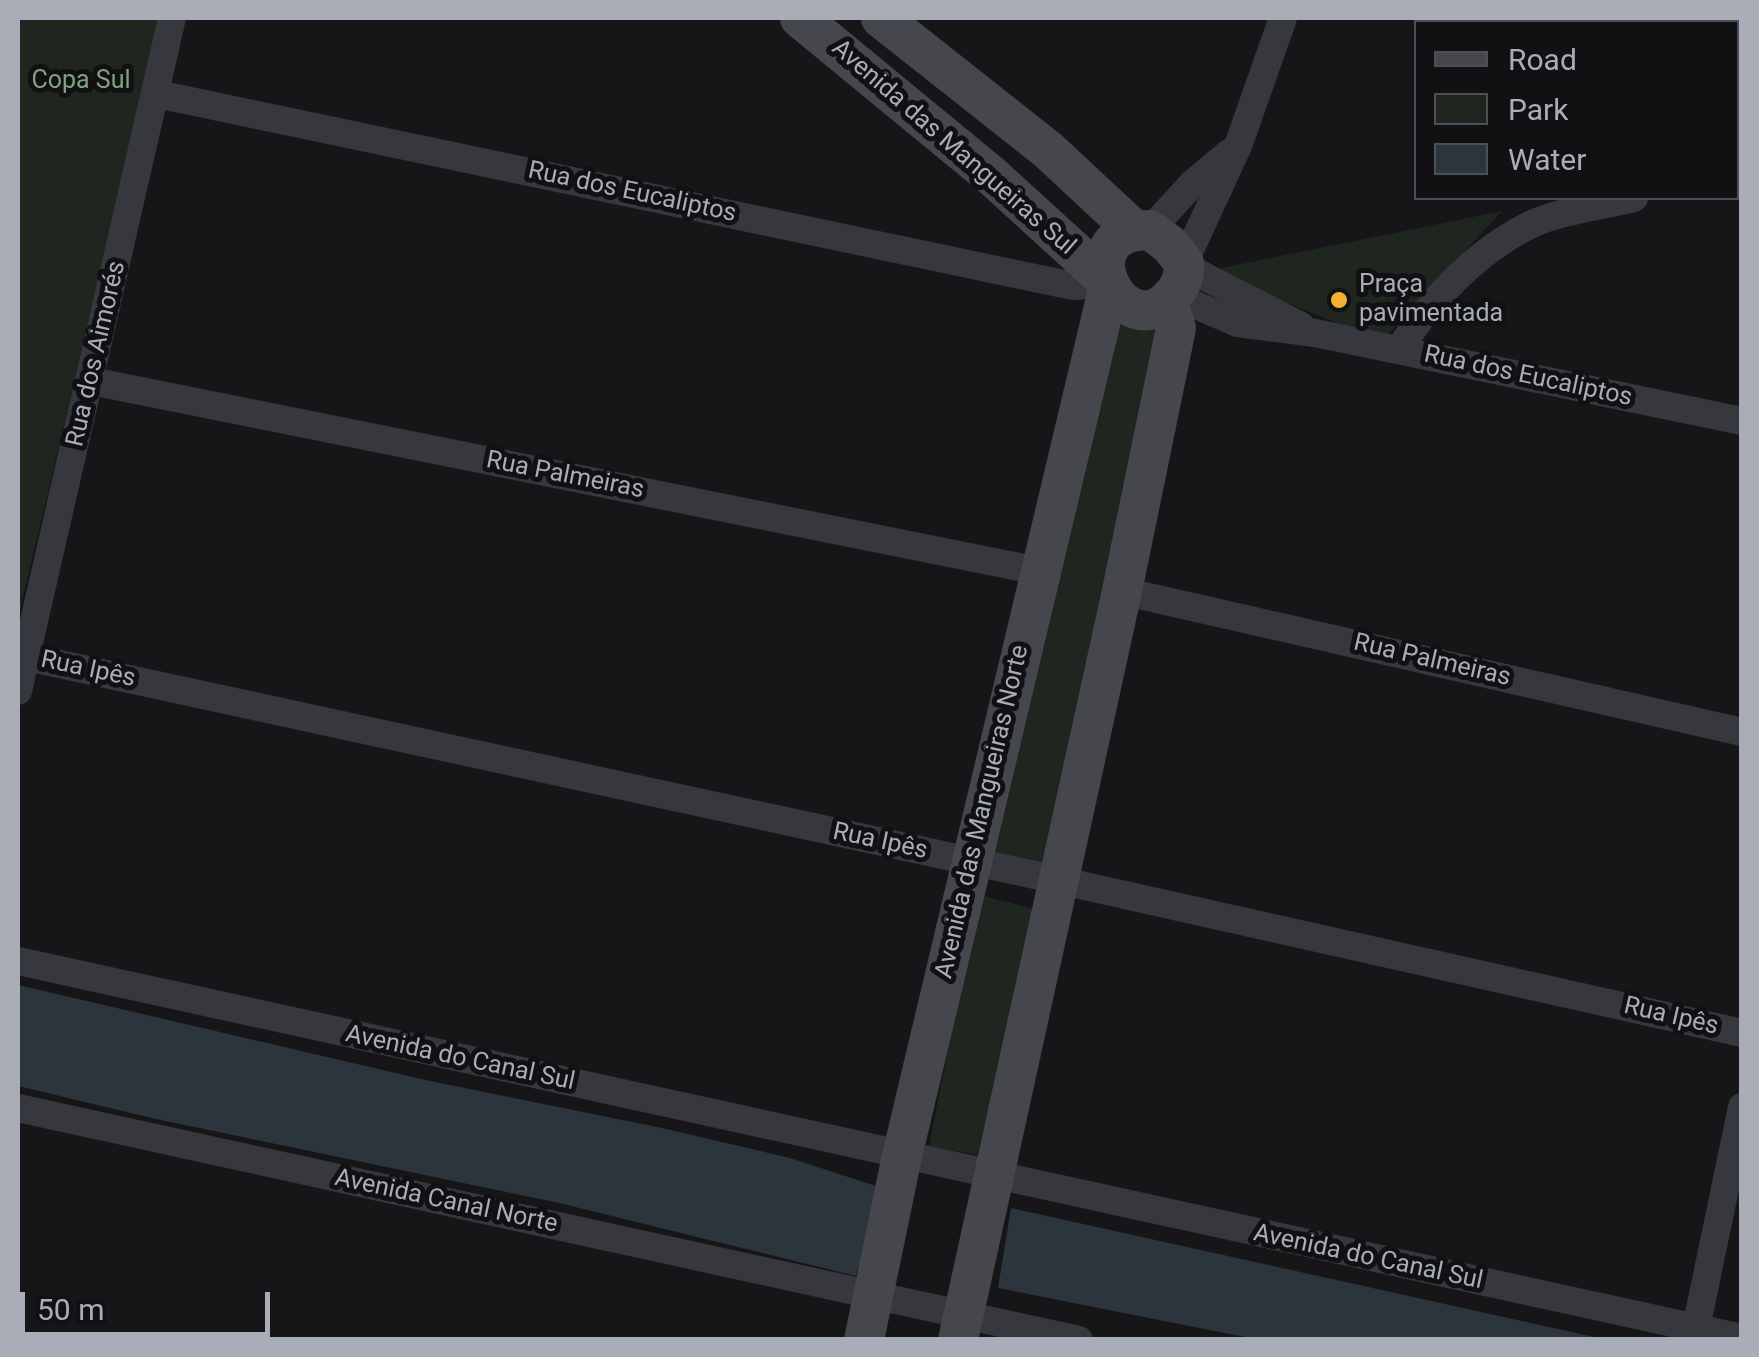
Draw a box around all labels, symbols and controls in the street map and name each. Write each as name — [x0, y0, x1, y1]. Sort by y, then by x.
legend — [1414, 20, 1739, 200]
street label: Avenida das Mangueiras Sul — [825, 34, 1081, 262]
text: Road — [1508, 42, 1577, 77]
park label: Copa Sul — [31, 67, 131, 97]
text: Park — [1508, 92, 1568, 127]
text: Water — [1508, 142, 1586, 177]
street label: Rua dos Eucaliptos — [525, 156, 739, 230]
street label: Rua dos Aimorés — [61, 258, 133, 450]
place label: Praça pavimentada — [1359, 271, 1503, 330]
marker: Praça pavimentada — [1328, 289, 1350, 311]
street label: Rua dos Eucaliptos — [1421, 340, 1635, 414]
street label: Rua Palmeiras — [484, 446, 646, 506]
street label: Rua Palmeiras — [1351, 628, 1513, 694]
street label: Avenida das Mangueiras Norte — [930, 642, 1036, 982]
street label: Rua Ipês — [38, 645, 138, 695]
street label: Rua Ipês — [830, 817, 930, 867]
street label: Rua Ipês — [1621, 992, 1721, 1042]
street label: Avenida do Canal Sul — [343, 1020, 577, 1098]
street label: Avenida Canal Norte — [332, 1164, 560, 1240]
street label: Avenida do Canal Sul — [1251, 1219, 1485, 1297]
scale bar — [25, 1272, 275, 1334]
text: 50 m — [37, 1292, 104, 1327]

